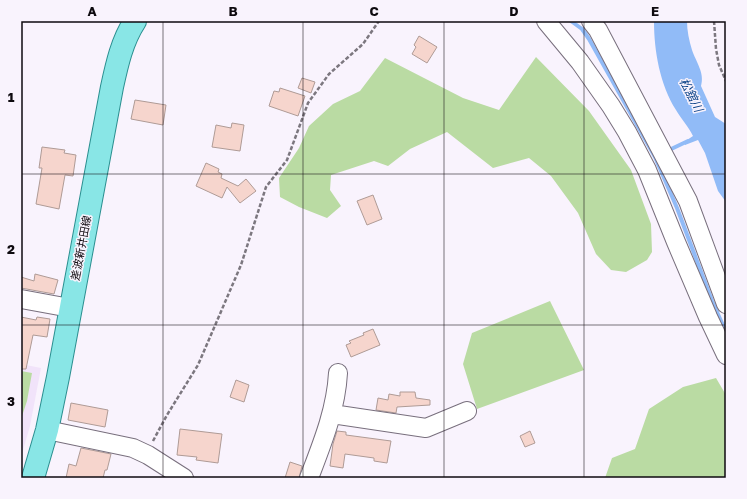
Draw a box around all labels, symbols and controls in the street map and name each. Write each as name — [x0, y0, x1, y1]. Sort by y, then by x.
text: A — [87, 3, 97, 19]
text: B — [228, 3, 238, 19]
text: C — [369, 3, 379, 19]
text: D — [509, 3, 519, 19]
text: E — [651, 3, 659, 19]
water label: 松舘川 — [677, 75, 707, 116]
text: 1 — [8, 89, 15, 105]
street label: 差波新井田線 — [68, 214, 93, 282]
text: 2 — [7, 241, 15, 257]
text: 3 — [7, 393, 15, 409]

